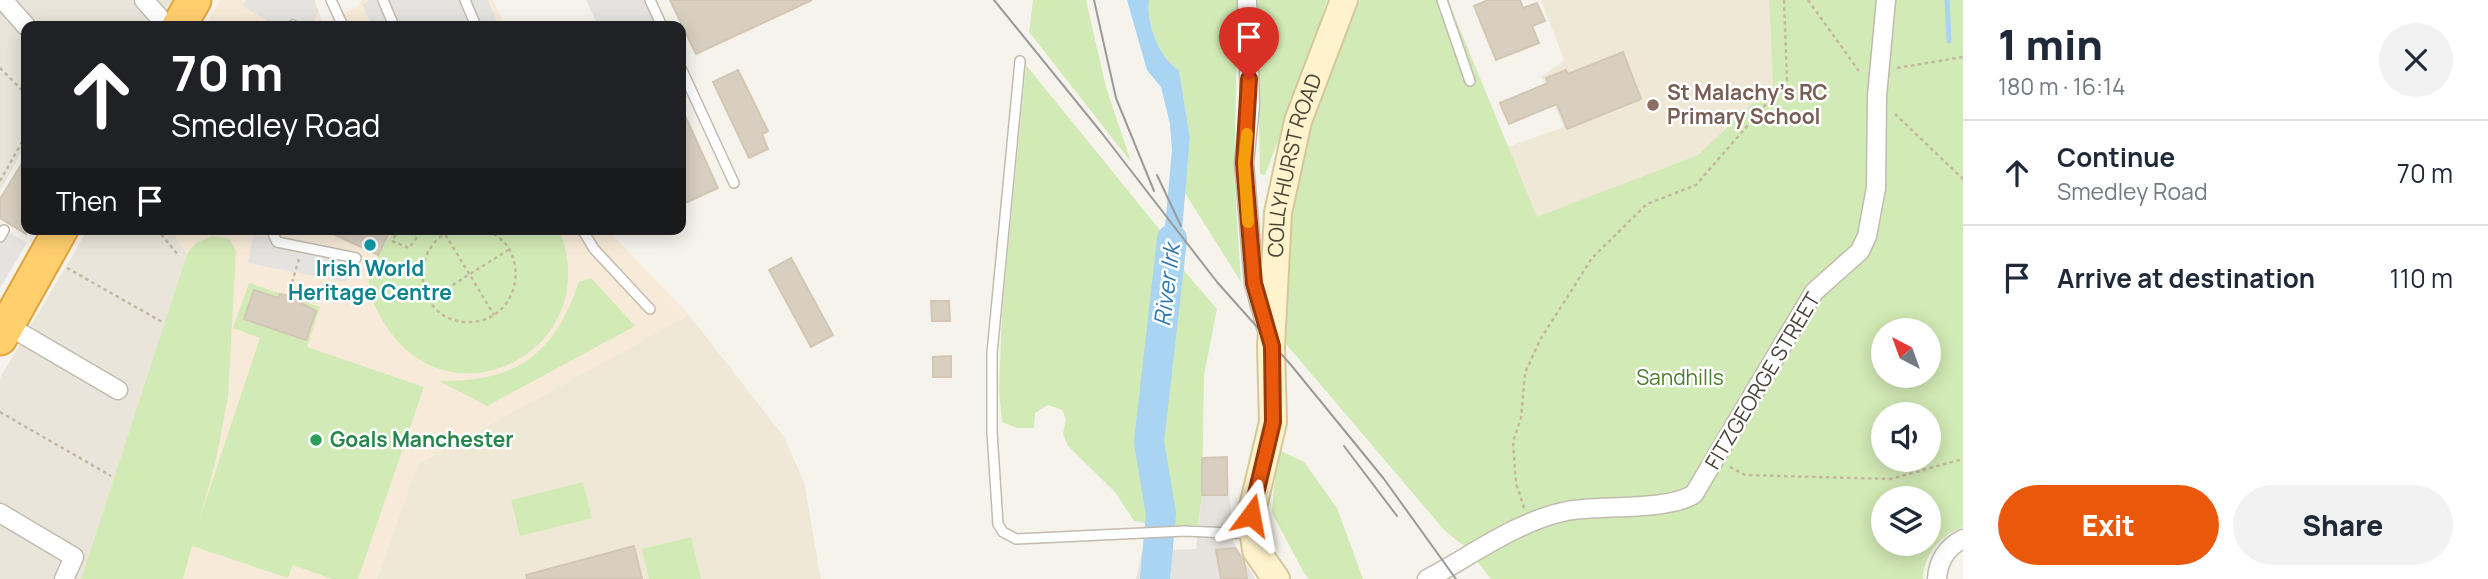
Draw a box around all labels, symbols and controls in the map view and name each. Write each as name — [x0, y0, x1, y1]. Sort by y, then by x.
pin — [1219, 7, 1279, 79]
text: 1 min — [1998, 15, 2103, 73]
icon: arrive — [1230, 18, 1268, 56]
button: close — [2379, 23, 2453, 97]
text: 70 m — [171, 39, 283, 106]
icon: ahead — [56, 49, 147, 140]
street label: COLLYHURST ROAD — [1261, 69, 1328, 258]
text: 180 m · 16:14 — [1998, 70, 2126, 102]
place label: St Malachy's RC Primary School — [1667, 78, 1828, 130]
marker: St Malachy's RC Primary School — [1645, 97, 1661, 113]
text: Smedley Road — [171, 103, 380, 147]
text: Continue — [2057, 139, 2175, 175]
icon: ahead — [1998, 154, 2036, 192]
text: 70 m — [2397, 155, 2453, 191]
text: Smedley Road — [2057, 175, 2208, 207]
icon: arrive — [131, 182, 169, 220]
text: Then — [56, 183, 117, 219]
marker: Irish World Heritage Centre — [362, 237, 378, 253]
water label: River Irk — [1145, 238, 1187, 328]
place label: Irish World Heritage Centre — [288, 254, 452, 306]
icon: arrive — [1998, 259, 2036, 297]
text: Arrive at destination — [2057, 260, 2315, 296]
text: 110 m — [2390, 260, 2453, 296]
street label: FITZGEORGE STREET — [1698, 286, 1826, 474]
north arrow — [1871, 318, 1941, 388]
map controls — [1871, 318, 1941, 556]
park label: Sandhills — [1636, 363, 1724, 391]
button: sound — [1871, 402, 1941, 472]
place label: Goals Manchester — [330, 425, 514, 453]
marker: Goals Manchester — [308, 432, 324, 448]
position arrow — [1214, 478, 1288, 552]
button: Exit — [1998, 485, 2219, 565]
button: Share — [2233, 485, 2453, 565]
button: layers — [1871, 486, 1941, 556]

